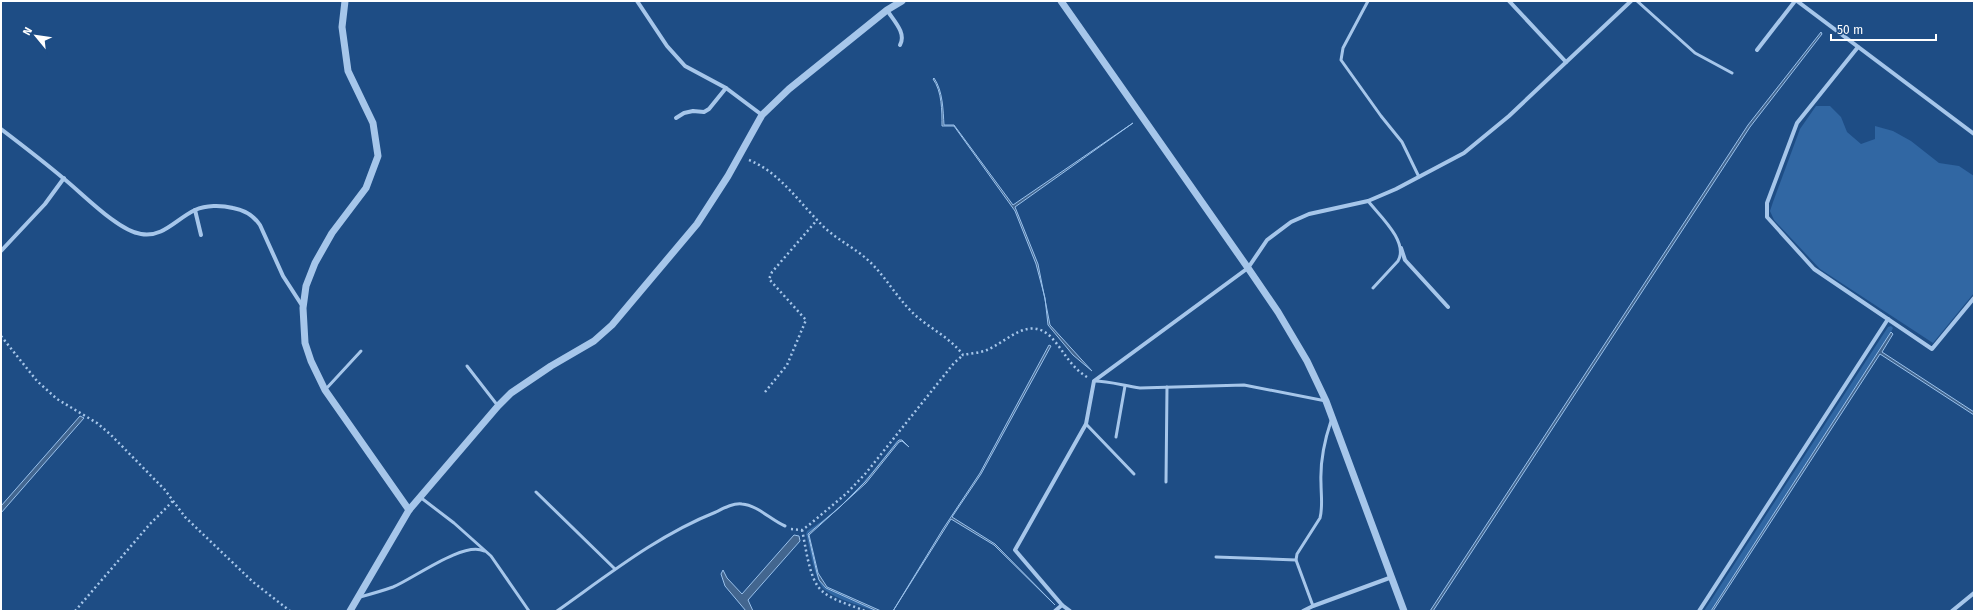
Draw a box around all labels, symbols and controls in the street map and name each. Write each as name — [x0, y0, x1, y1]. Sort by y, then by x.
north arrow — [16, 16, 56, 56]
scale bar — [1831, 16, 1936, 42]
text: 50 m — [1837, 23, 1863, 37]
text: N — [20, 25, 35, 38]

